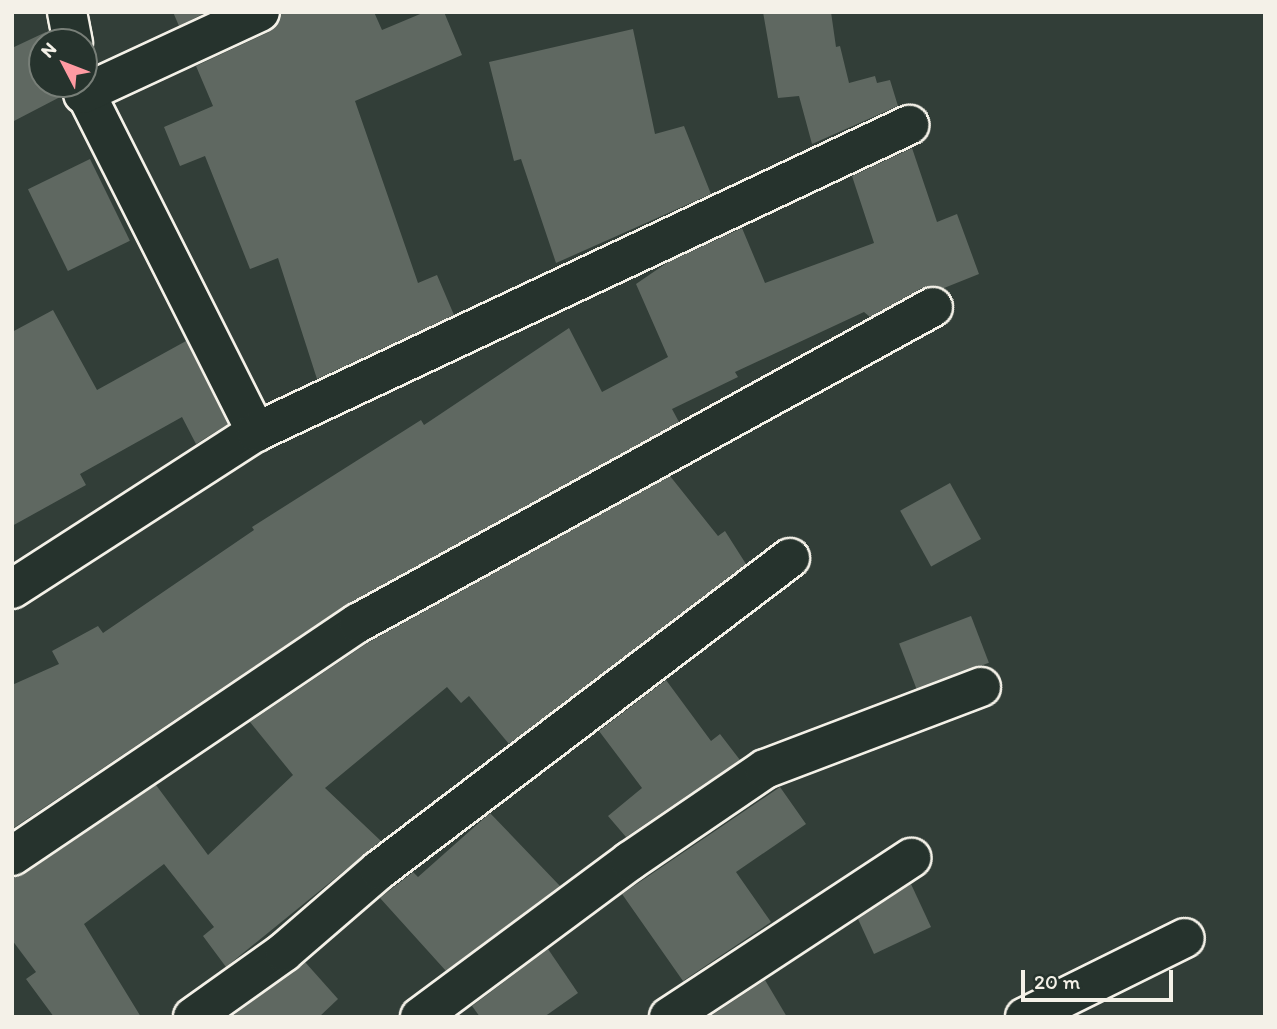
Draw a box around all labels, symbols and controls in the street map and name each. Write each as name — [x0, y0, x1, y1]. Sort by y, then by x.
north arrow — [28, 28, 98, 98]
text: N — [36, 37, 61, 62]
scale bar — [1025, 956, 1177, 1000]
text: 20 m — [1034, 969, 1080, 994]

